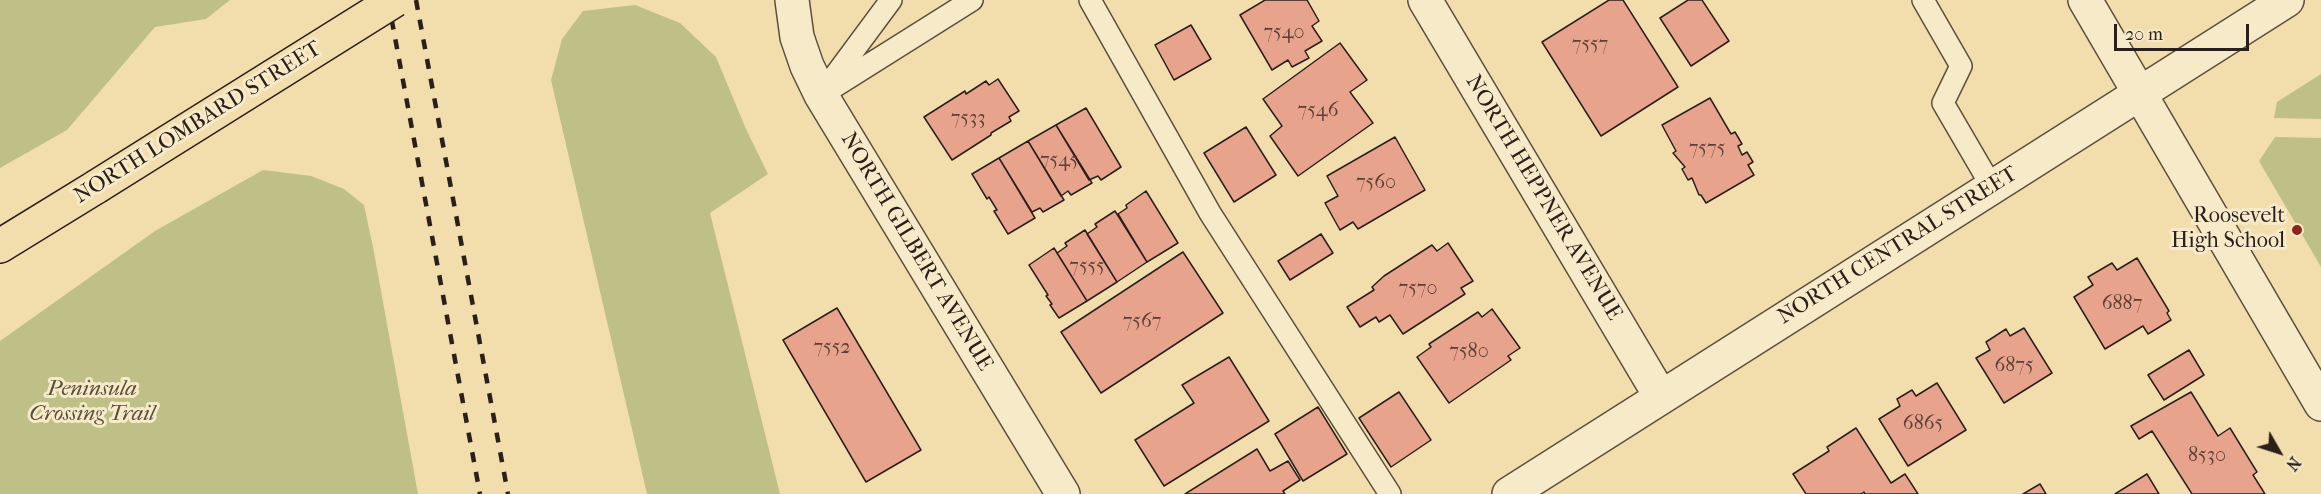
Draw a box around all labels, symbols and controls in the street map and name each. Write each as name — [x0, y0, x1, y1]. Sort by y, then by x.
scale bar — [2117, 12, 2252, 50]
house number: 7540 — [1263, 21, 1305, 45]
text: 20 m — [2125, 24, 2163, 45]
house number: 7557 — [1572, 33, 1608, 57]
street label: NORTH LOMBARD STREET — [70, 36, 326, 210]
street label: NORTH HEPPNER AVENUE — [1459, 70, 1627, 326]
house number: 7546 — [1298, 99, 1338, 123]
house number: 7533 — [951, 107, 985, 131]
street label: NORTH GILBERT AVENUE — [834, 128, 998, 376]
house number: 7575 — [1689, 137, 1725, 161]
house number: 7545 — [1040, 149, 1078, 173]
street label: NORTH CENTRAL STREET — [1773, 161, 2023, 331]
house number: 7560 — [1356, 171, 1396, 195]
place label: Roosevelt High School — [2171, 204, 2285, 255]
marker: Roosevelt High School — [2290, 223, 2304, 237]
house number: 7555 — [1069, 255, 1105, 279]
house number: 7570 — [1399, 277, 1437, 301]
house number: 6887 — [2102, 292, 2142, 316]
house number: 7567 — [1123, 310, 1161, 334]
house number: 7552 — [813, 336, 851, 360]
house number: 7580 — [1449, 340, 1489, 364]
house number: 6875 — [1994, 354, 2034, 378]
park label: Peninsula Crossing Trail — [29, 377, 155, 428]
house number: 6865 — [1903, 412, 1943, 436]
north arrow — [2249, 422, 2309, 482]
house number: 8530 — [2188, 444, 2226, 468]
text: N — [2282, 453, 2305, 474]

